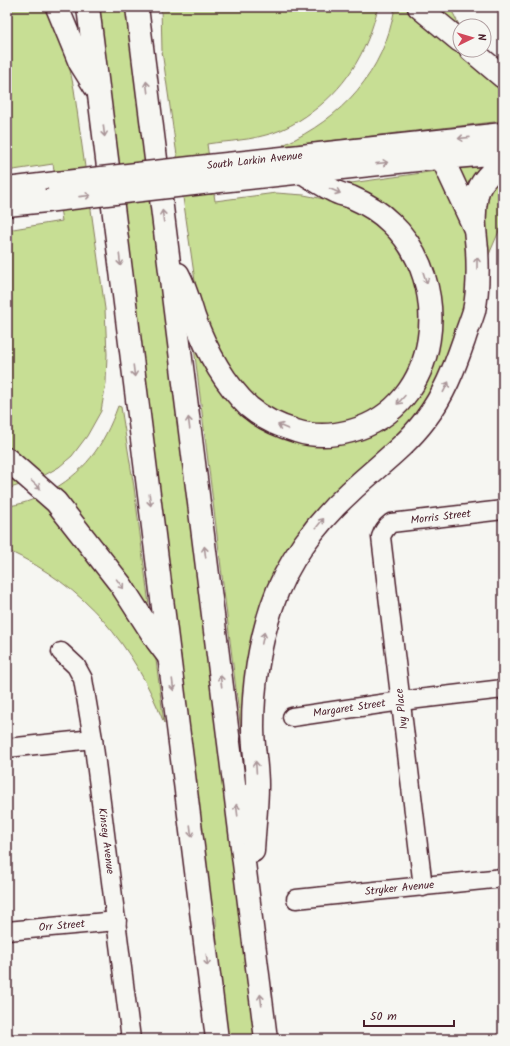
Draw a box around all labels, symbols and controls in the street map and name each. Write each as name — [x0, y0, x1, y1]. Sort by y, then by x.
north arrow — [452, 18, 492, 58]
text: N — [472, 33, 490, 42]
one-way arrow — [143, 81, 151, 94]
one-way arrow — [100, 124, 108, 137]
one-way arrow — [458, 134, 471, 142]
street label: South Larkin Avenue — [206, 147, 304, 175]
one-way arrow — [375, 160, 388, 167]
one-way arrow — [329, 188, 341, 195]
one-way arrow — [78, 193, 91, 200]
one-way arrow — [159, 210, 167, 223]
one-way arrow — [116, 253, 124, 266]
one-way arrow — [473, 257, 481, 270]
one-way arrow — [421, 272, 429, 284]
one-way arrow — [130, 365, 138, 378]
one-way arrow — [442, 382, 450, 394]
one-way arrow — [396, 395, 405, 405]
one-way arrow — [185, 417, 193, 430]
one-way arrow — [277, 422, 289, 430]
one-way arrow — [31, 480, 41, 489]
one-way arrow — [146, 494, 154, 507]
street label: Morris Street — [410, 505, 473, 530]
one-way arrow — [315, 518, 324, 528]
one-way arrow — [201, 546, 209, 559]
one-way arrow — [116, 578, 124, 589]
one-way arrow — [259, 632, 267, 645]
one-way arrow — [217, 675, 225, 688]
one-way arrow — [169, 678, 177, 691]
street label: Ivy Place — [391, 687, 413, 731]
street label: Margaret Street — [312, 694, 388, 723]
one-way arrow — [252, 761, 259, 774]
one-way arrow — [234, 804, 241, 817]
street label: Kinsey Avenue — [93, 807, 119, 875]
one-way arrow — [187, 824, 195, 837]
street label: Stryker Avenue — [364, 876, 435, 901]
street label: Orr Street — [38, 915, 86, 937]
one-way arrow — [204, 953, 211, 966]
one-way arrow — [257, 994, 265, 1007]
scale bar — [364, 1002, 454, 1028]
text: 50 m — [370, 1007, 397, 1026]

